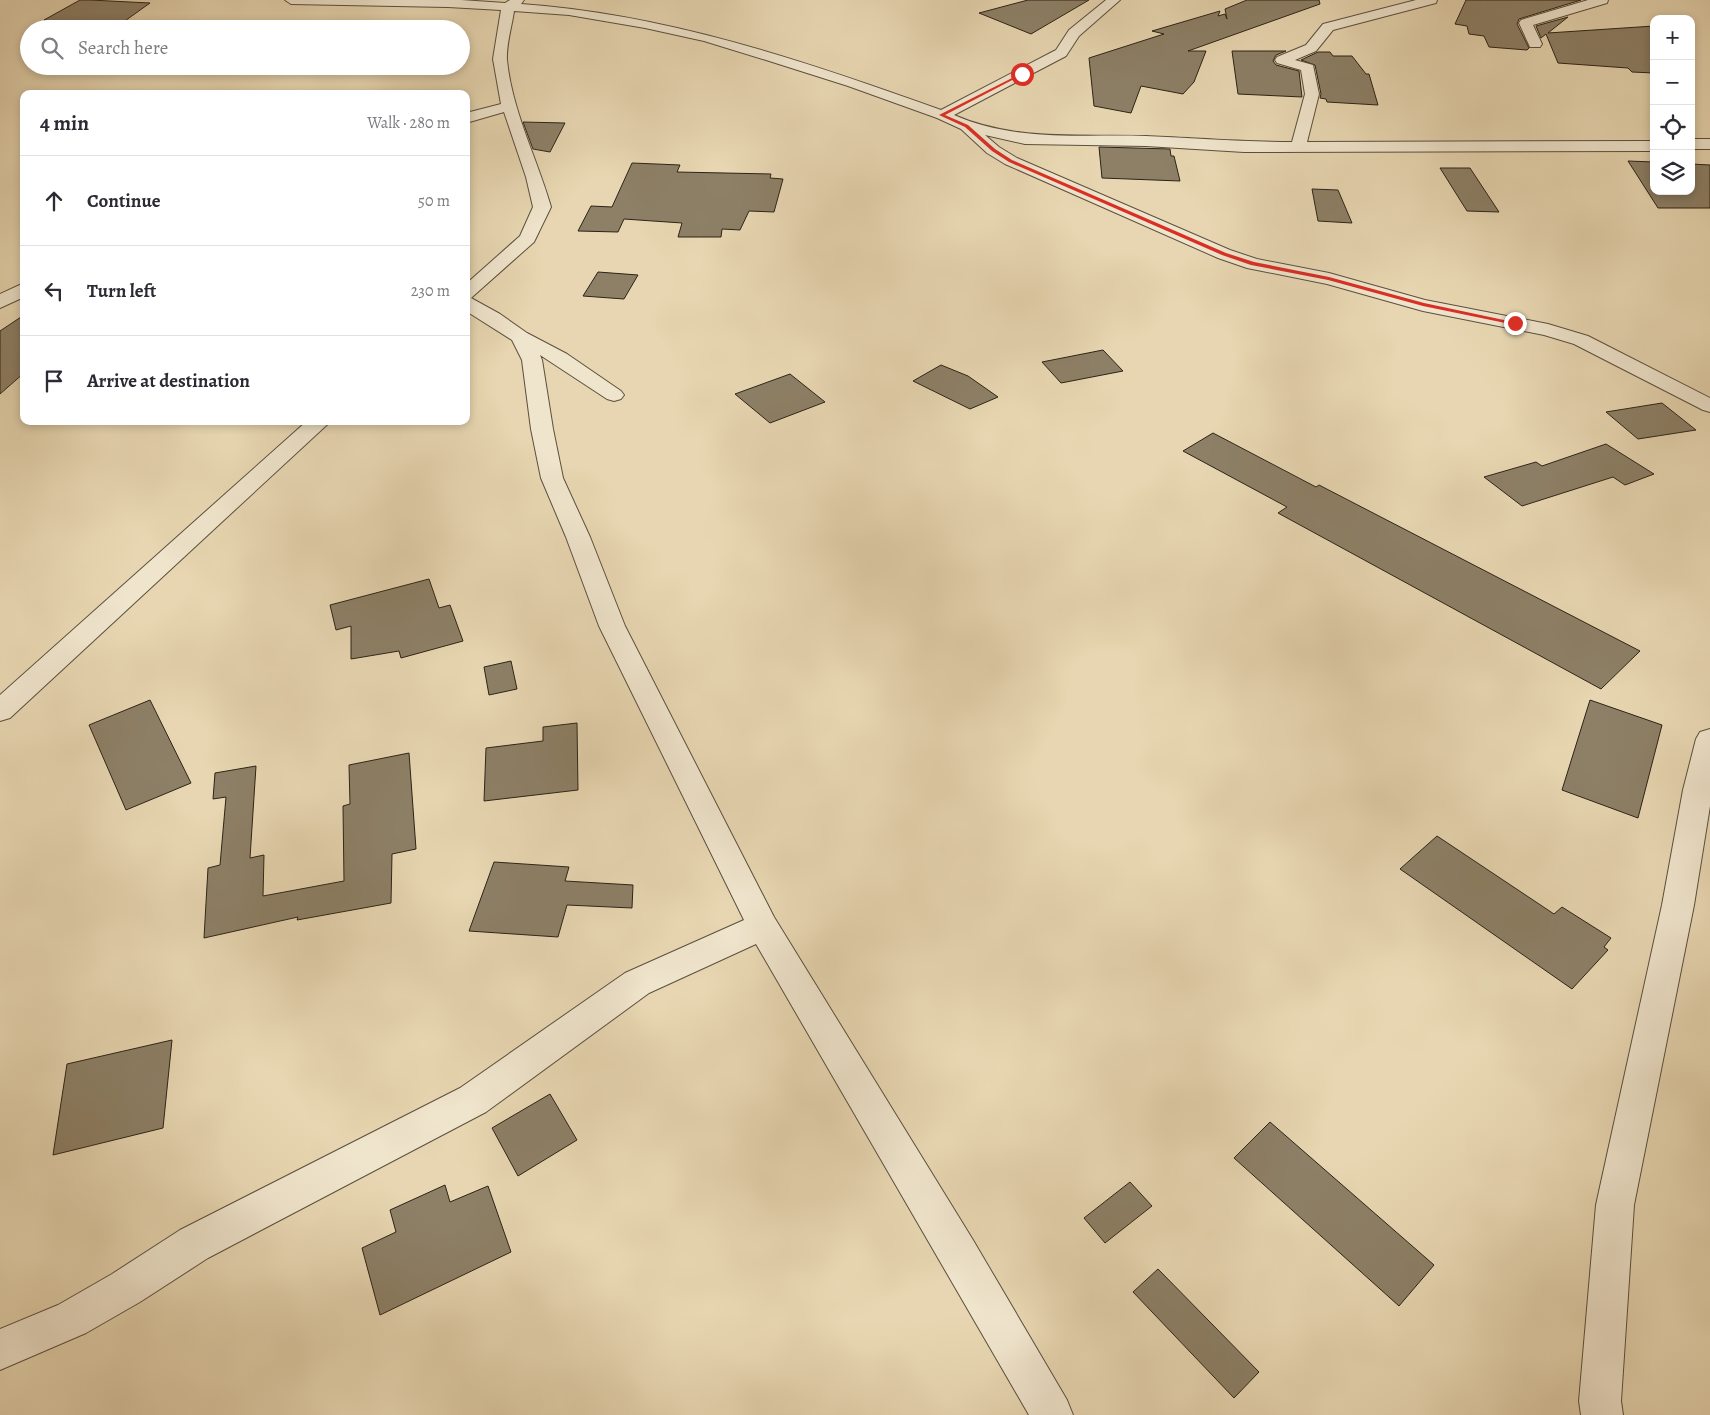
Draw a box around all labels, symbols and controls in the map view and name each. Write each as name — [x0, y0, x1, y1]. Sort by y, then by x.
map controls — [1650, 15, 1695, 195]
button: + — [1650, 15, 1695, 60]
search box — [20, 20, 470, 75]
icon: search — [38, 34, 66, 62]
text: Search here — [78, 35, 168, 61]
button: − — [1650, 60, 1695, 105]
route start — [1011, 63, 1034, 86]
button: locate — [1650, 105, 1695, 150]
text: 4 min — [40, 109, 89, 137]
text: Walk · 280 m — [367, 112, 450, 134]
button: layers — [1650, 150, 1695, 195]
icon: ahead — [40, 187, 68, 215]
text: Continue — [87, 188, 161, 214]
text: 50 m — [418, 190, 450, 212]
icon: left — [40, 277, 68, 305]
text: Turn left — [87, 278, 156, 304]
text: 230 m — [411, 280, 450, 302]
route end — [1504, 312, 1527, 335]
icon: arrive — [40, 367, 68, 395]
text: Arrive at destination — [87, 368, 250, 394]

